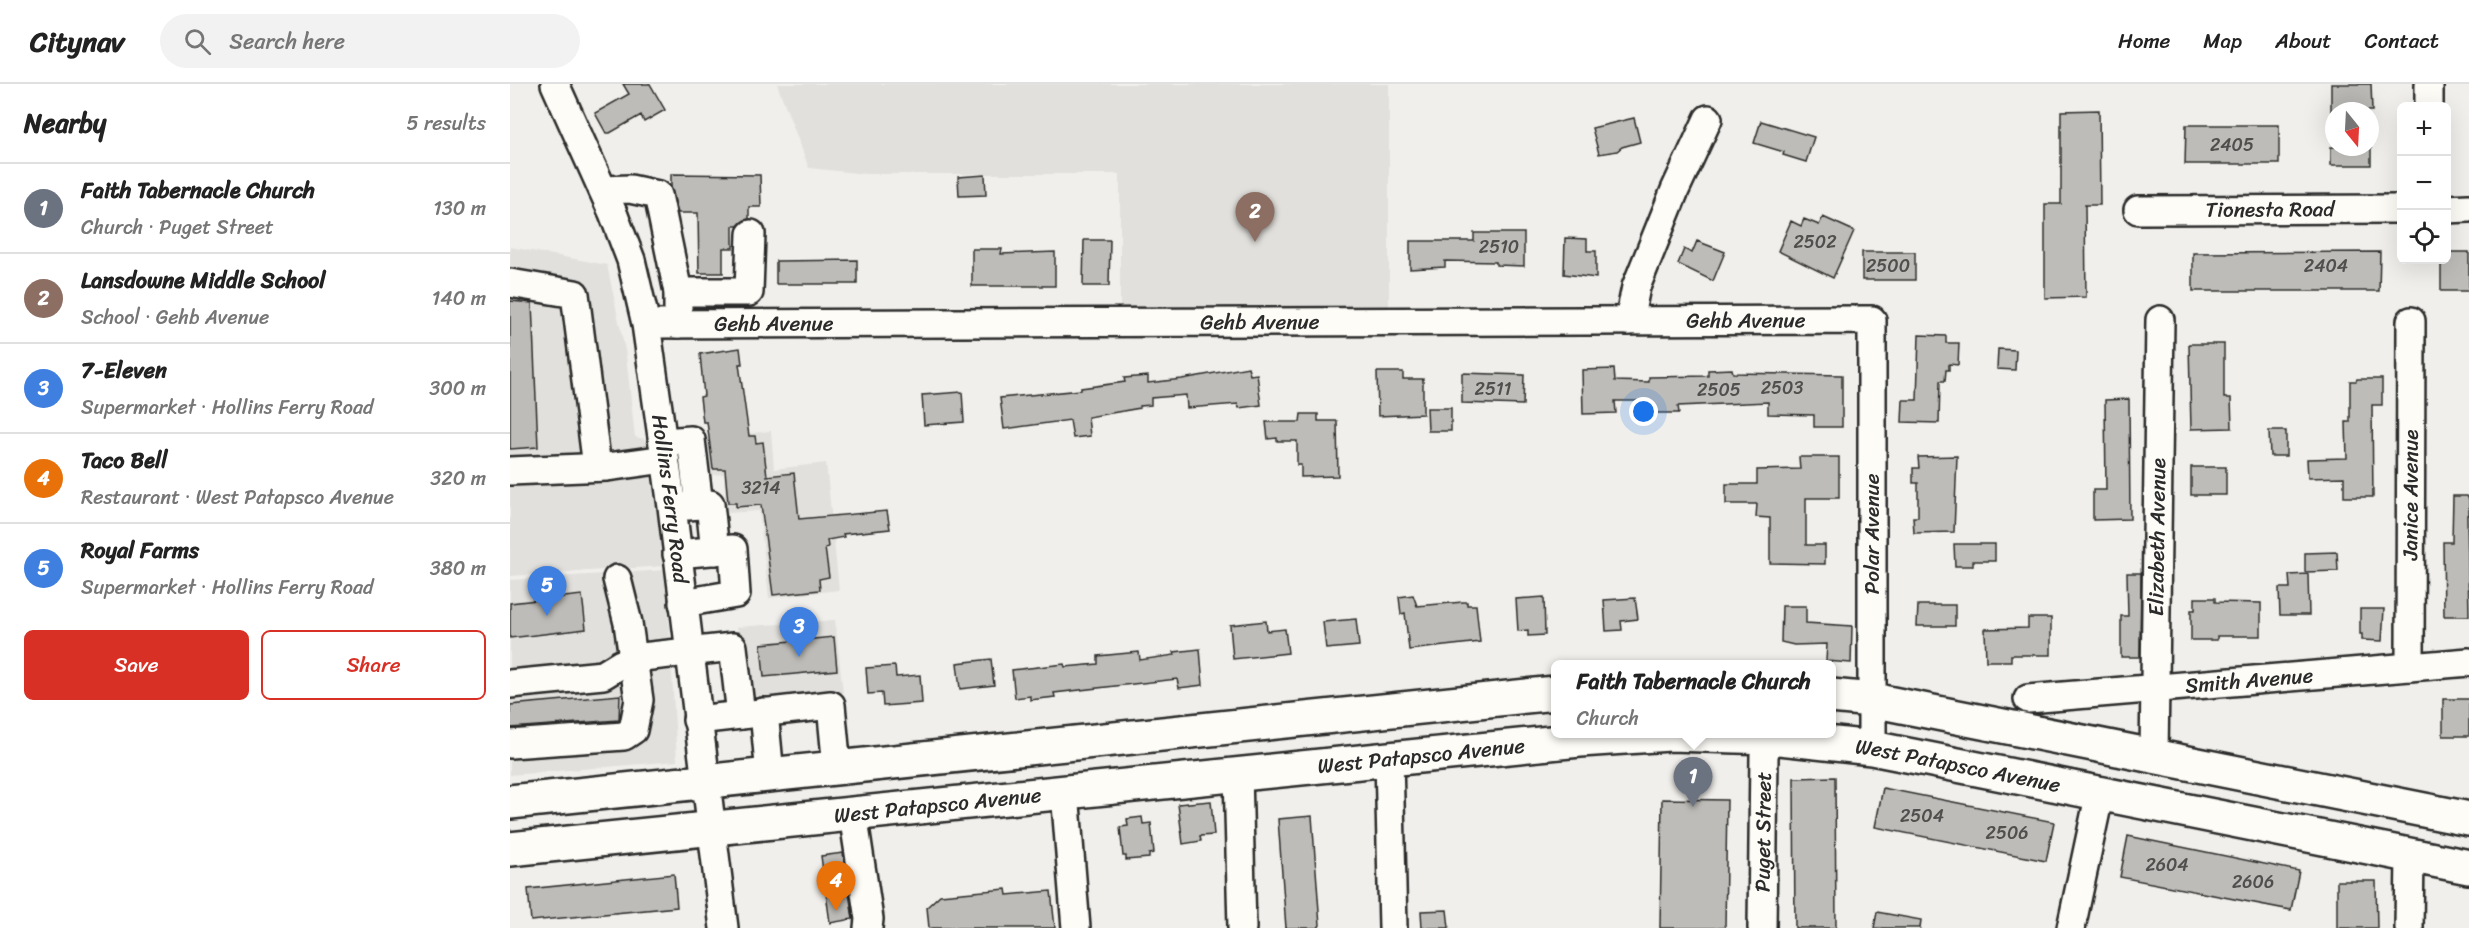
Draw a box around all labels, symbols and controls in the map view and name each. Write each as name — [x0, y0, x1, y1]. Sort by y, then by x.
search box — [160, 14, 580, 68]
text: Citynav — [30, 17, 124, 66]
text: Search here — [229, 22, 345, 61]
text: Home — [2118, 22, 2170, 60]
text: Map — [2203, 22, 2242, 60]
text: About — [2275, 22, 2332, 60]
text: Contact — [2365, 22, 2439, 60]
icon: search — [181, 25, 214, 58]
text: Nearby — [24, 100, 106, 146]
north arrow — [2325, 102, 2379, 156]
map controls — [2397, 102, 2451, 264]
button: + — [2397, 102, 2451, 156]
text: 5 results — [407, 106, 486, 141]
house number: 2405 — [2210, 129, 2254, 161]
button: − — [2397, 156, 2451, 210]
text: Faith Tabernacle Church — [81, 171, 315, 210]
street label: Tionesta Road — [2206, 190, 2336, 229]
text: 1 — [39, 191, 48, 226]
text: 130 m — [433, 191, 486, 226]
pin: 2 — [1236, 192, 1274, 242]
text: Church · Puget Street — [81, 210, 274, 245]
button: locate — [2397, 210, 2451, 264]
house number: 2502 — [1793, 226, 1837, 258]
house number: 2510 — [1479, 231, 1519, 263]
house number: 2500 — [1866, 250, 1910, 282]
house number: 2404 — [2304, 250, 2348, 282]
text: Lansdowne Middle School — [81, 261, 326, 300]
text: 2 — [38, 281, 49, 316]
text: 140 m — [432, 281, 486, 316]
text: School · Gehb Avenue — [81, 300, 269, 335]
street label: Gehb Avenue — [1686, 301, 1806, 340]
street label: Gehb Avenue — [1200, 303, 1320, 341]
street label: Gehb Avenue — [714, 304, 834, 343]
text: 7-Eleven — [81, 351, 167, 390]
text: 3 — [38, 371, 49, 406]
text: 300 m — [429, 371, 486, 406]
house number: 2503 — [1761, 372, 1803, 404]
house number: 2511 — [1475, 373, 1512, 405]
house number: 2505 — [1697, 374, 1741, 406]
text: Supermarket · Hollins Ferry Road — [81, 390, 374, 425]
your location — [1629, 397, 1658, 426]
street label: Hollins Ferry Road — [640, 412, 700, 587]
street label: Janice Avenue — [2391, 430, 2430, 561]
text: Taco Bell — [81, 441, 167, 480]
street label: Elizabeth Avenue — [2137, 458, 2177, 616]
text: 4 — [37, 461, 50, 496]
text: 320 m — [430, 461, 486, 496]
house number: 3214 — [741, 472, 781, 504]
street label: Polar Avenue — [1853, 473, 1891, 595]
text: Restaurant · West Patapsco Avenue — [81, 480, 394, 515]
text: Royal Farms — [81, 531, 199, 570]
text: 5 — [37, 551, 50, 586]
text: 380 m — [430, 551, 486, 586]
pin: 5 — [528, 566, 567, 616]
text: Supermarket · Hollins Ferry Road — [81, 570, 374, 605]
pin: 3 — [780, 608, 818, 657]
button: Save — [24, 630, 249, 700]
button: Share — [261, 630, 486, 700]
street label: Smith Avenue — [2184, 656, 2315, 705]
popup — [1551, 660, 1836, 738]
text: Faith Tabernacle Church — [1577, 662, 1810, 701]
text: Church — [1577, 701, 1639, 736]
street label: West Patapsco Avenue — [1316, 727, 1527, 785]
street label: West Patapsco Avenue — [1854, 727, 2064, 804]
pin: 1 — [1674, 758, 1712, 807]
street label: Puget Street — [1743, 772, 1783, 892]
street label: West Patapsco Avenue — [832, 776, 1044, 835]
house number: 2504 — [1900, 800, 1944, 832]
house number: 2506 — [1986, 817, 2028, 849]
house number: 2604 — [2145, 849, 2189, 881]
pin: 4 — [816, 862, 856, 911]
house number: 2606 — [2232, 866, 2274, 898]

